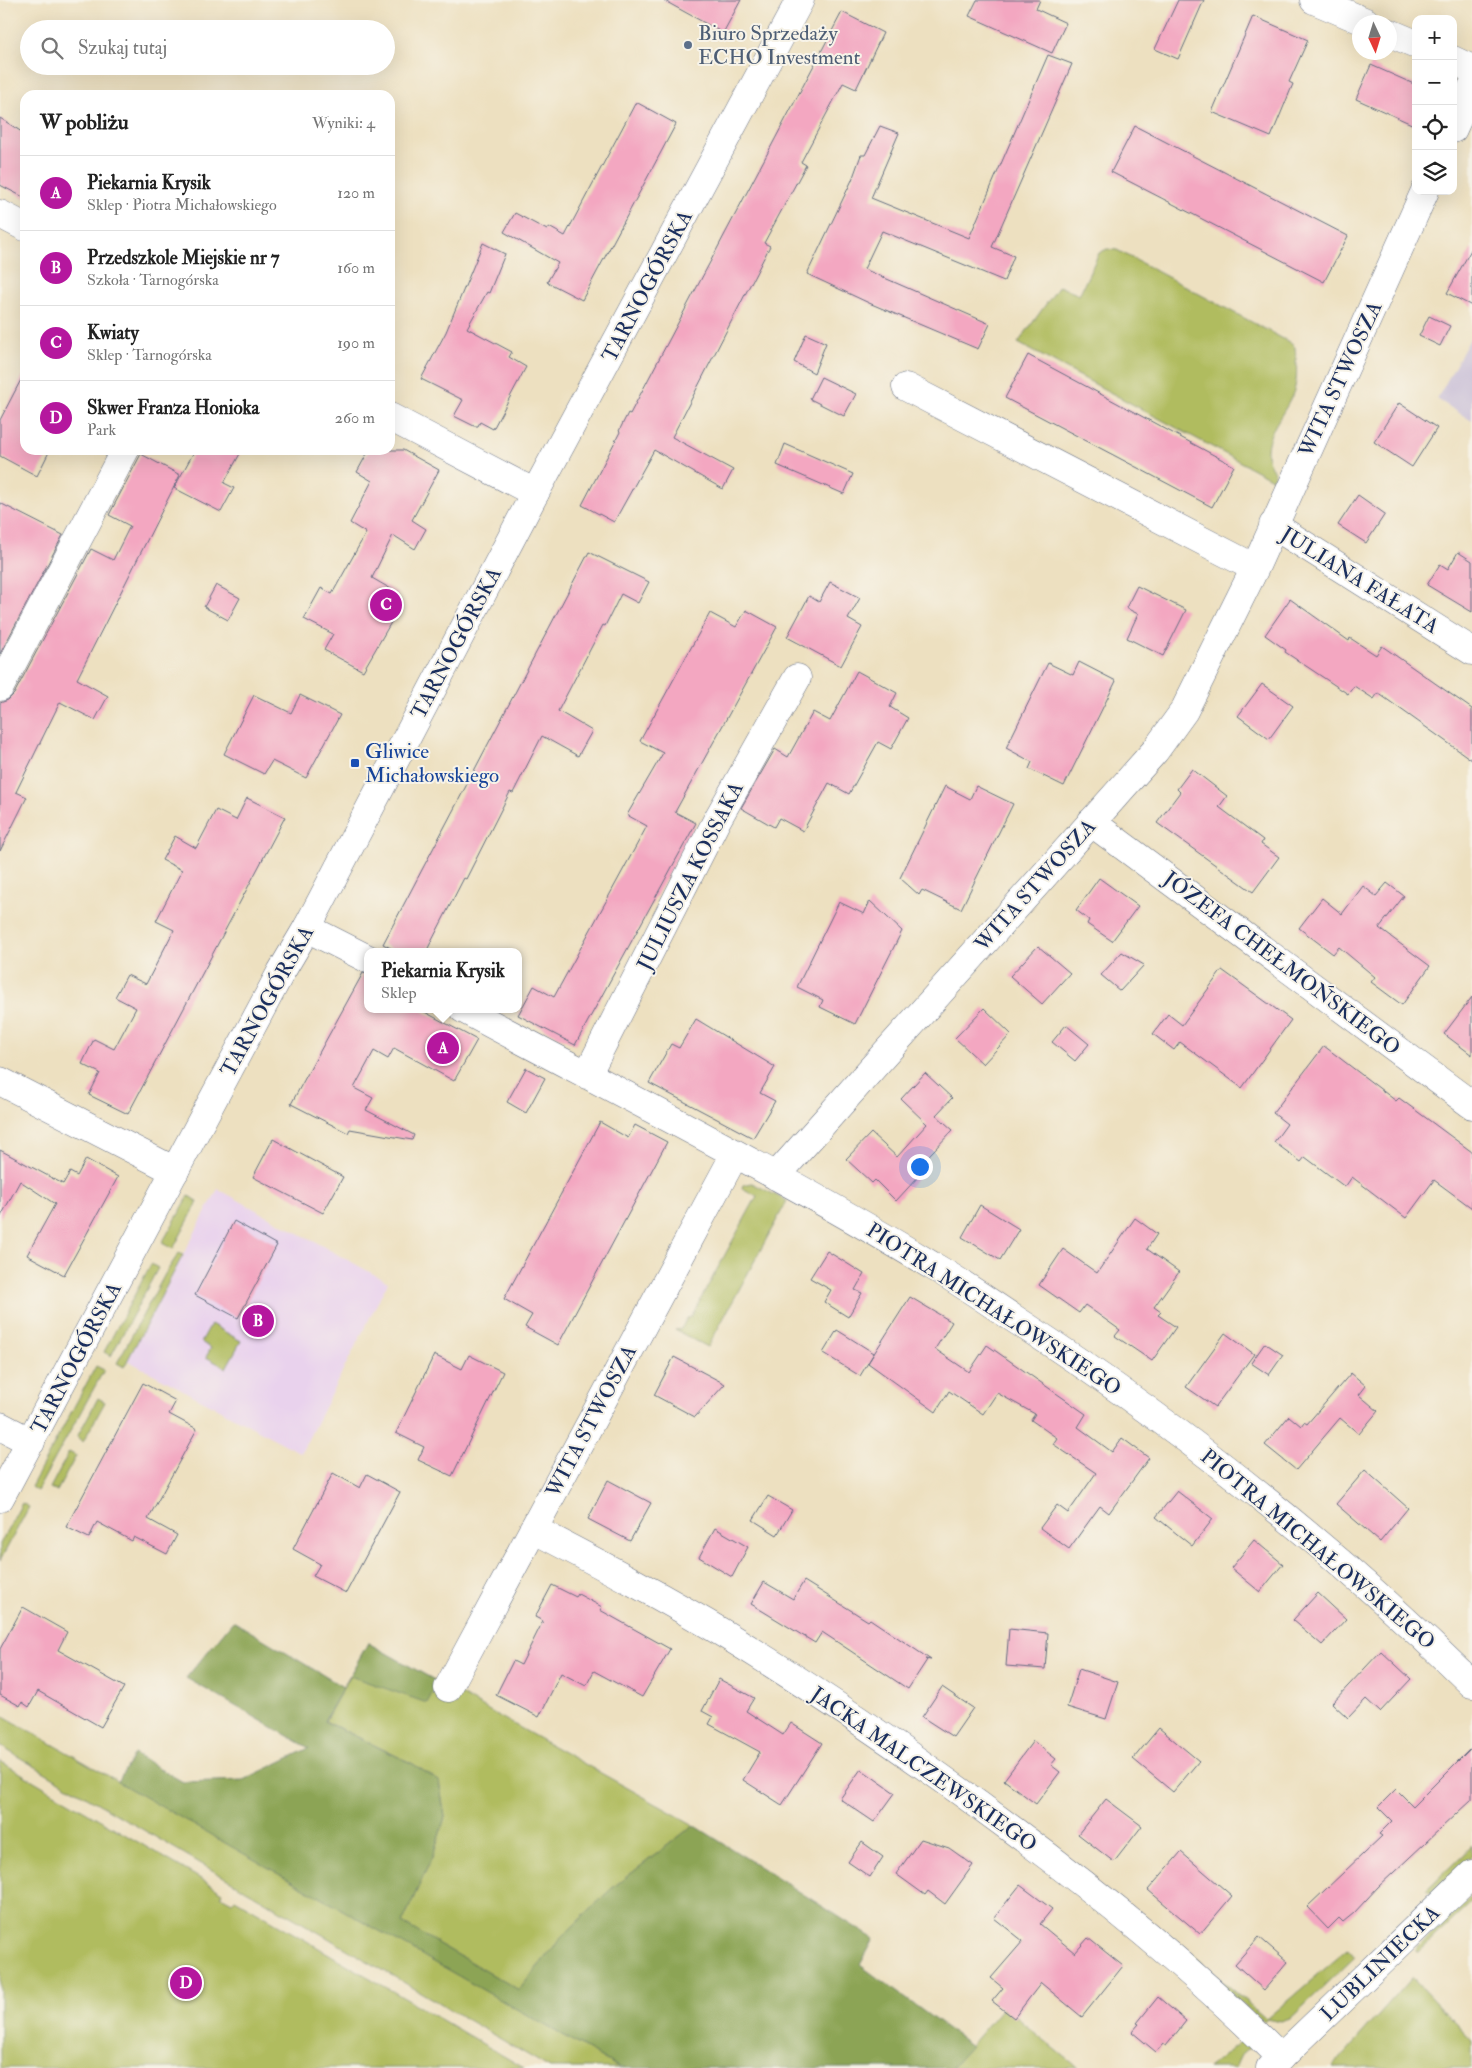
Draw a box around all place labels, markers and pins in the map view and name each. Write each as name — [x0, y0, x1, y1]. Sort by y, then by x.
place label: Biuro Sprzedaży ECHO Investment — [698, 20, 860, 71]
marker: Biuro Sprzedaży ECHO Investment — [682, 39, 694, 51]
pin: C — [370, 586, 402, 624]
place label: Gliwice Michałowskiego — [365, 738, 499, 789]
marker: Gliwice Michałowskiego — [349, 757, 361, 769]
pin: A — [427, 1029, 459, 1067]
pin: B — [242, 1302, 274, 1340]
pin: D — [170, 1964, 202, 2002]

